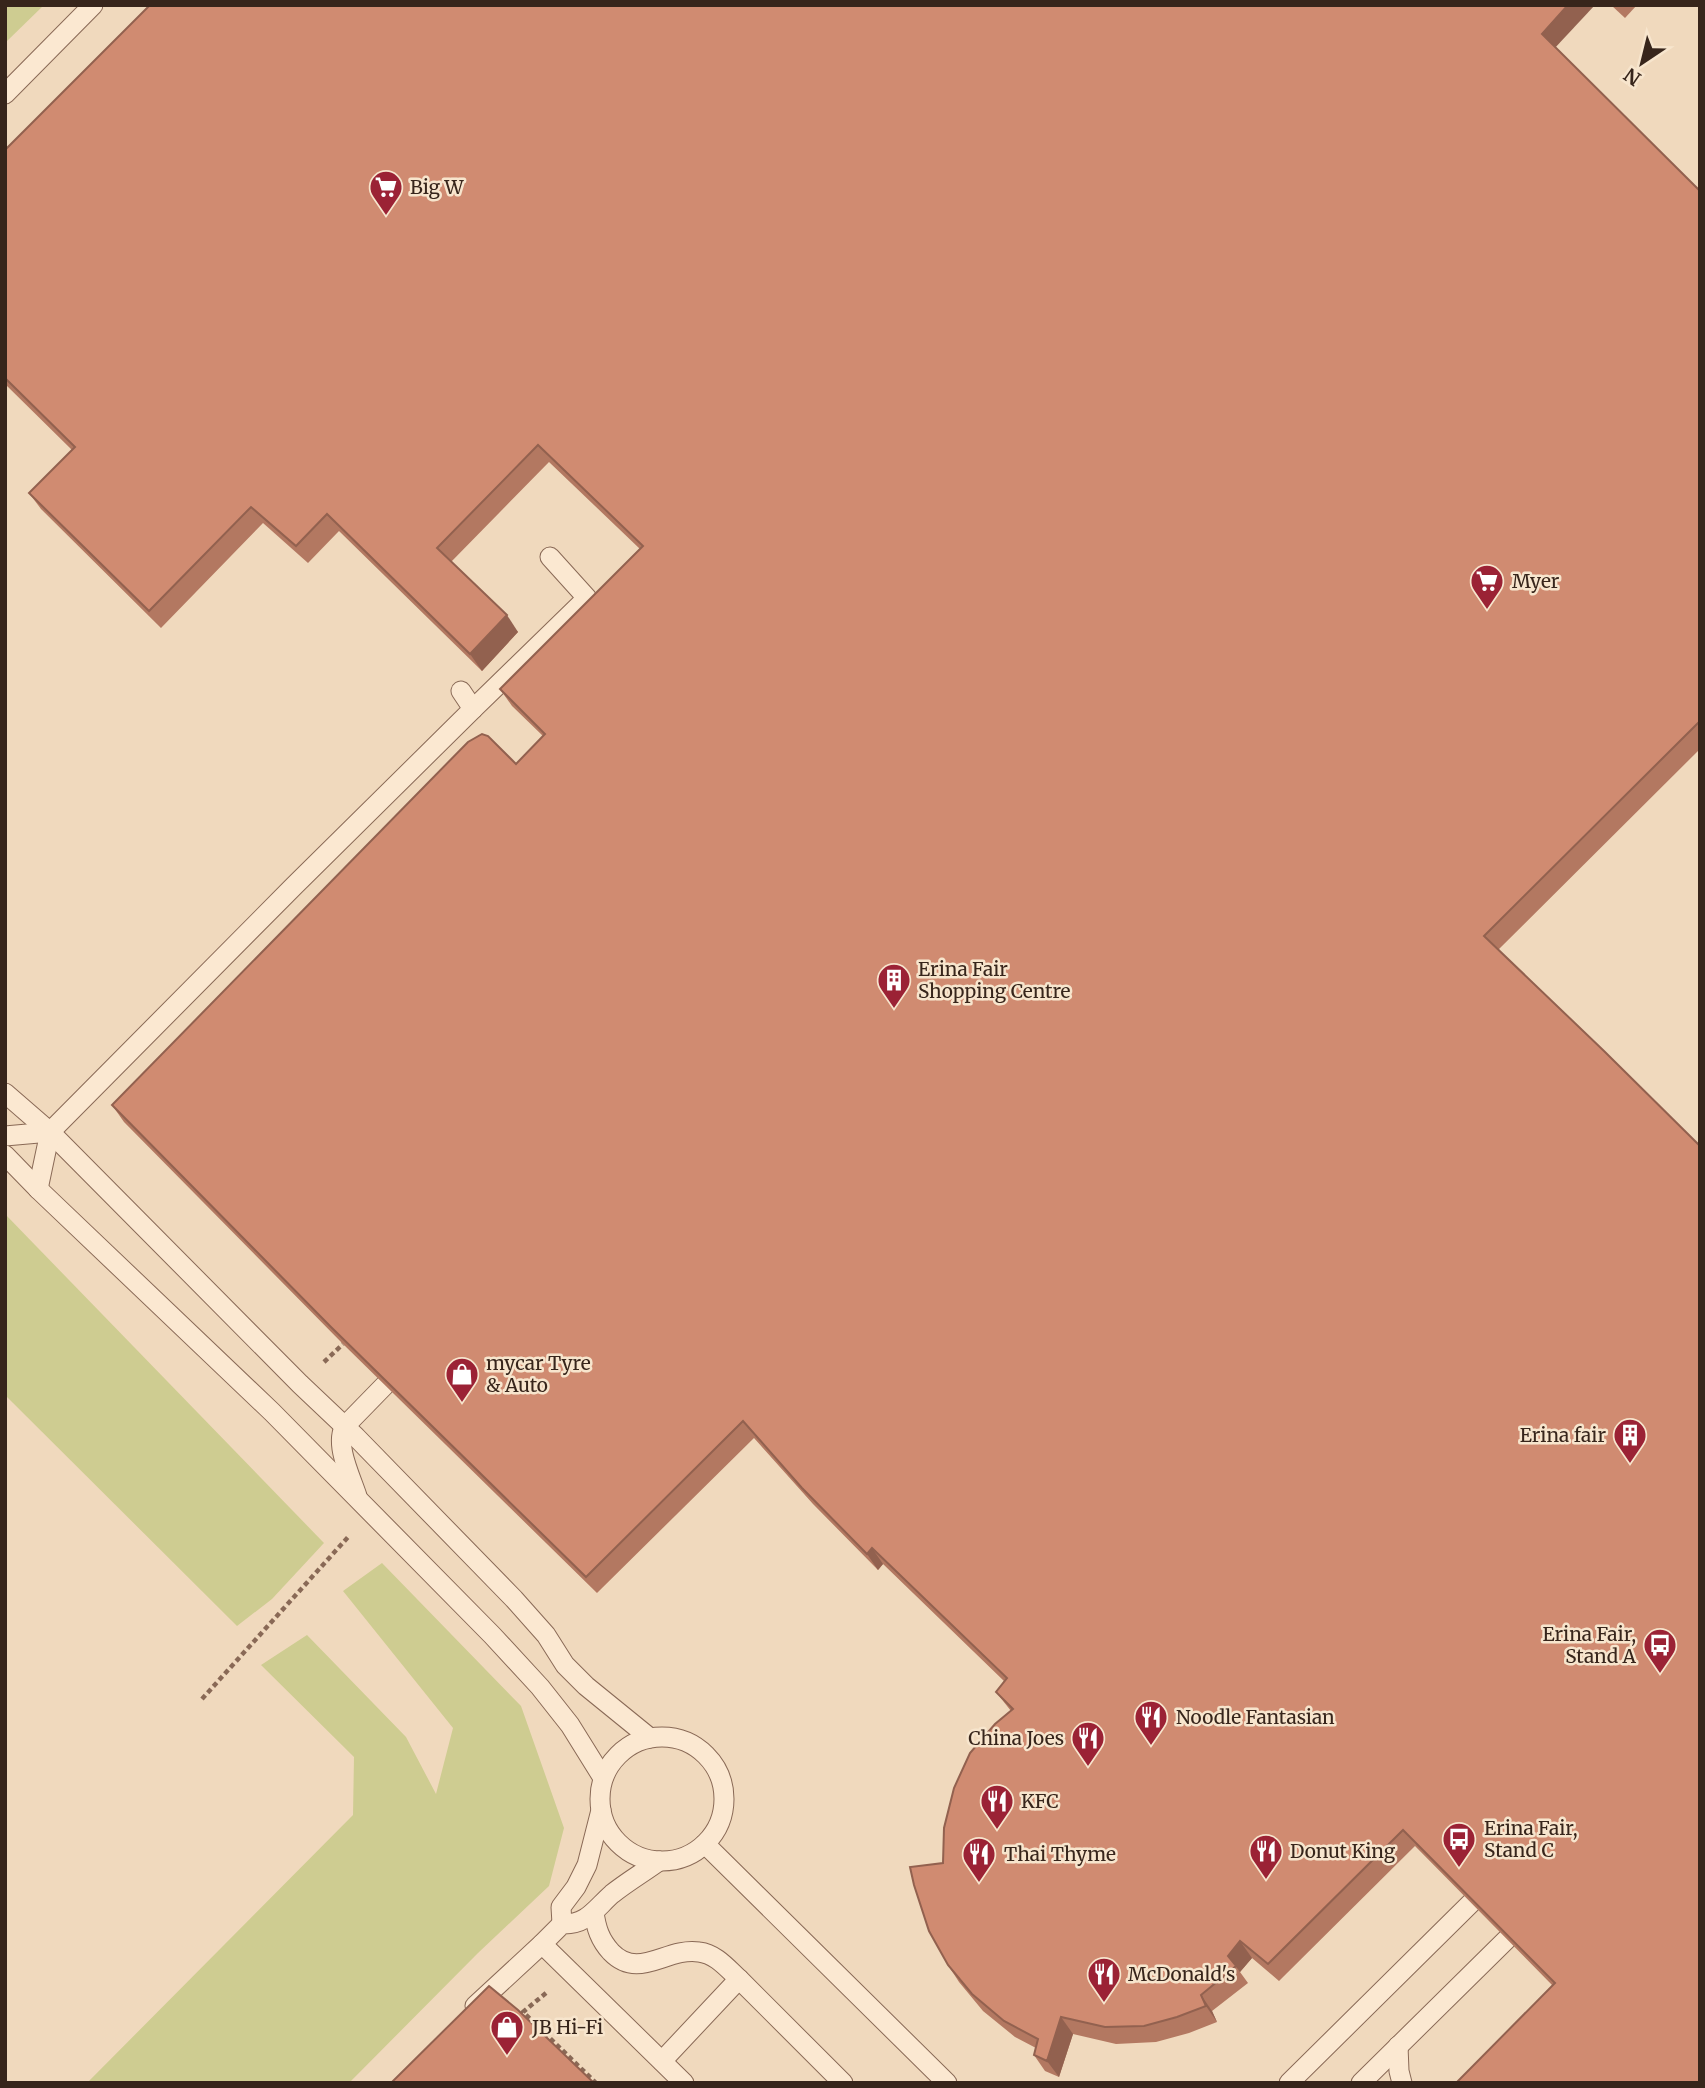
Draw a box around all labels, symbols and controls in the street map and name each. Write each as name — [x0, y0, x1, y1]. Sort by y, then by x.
north arrow — [1607, 28, 1677, 98]
text: N — [1619, 63, 1645, 91]
supermarket icon: Big W — [367, 168, 405, 217]
place label: Big W — [410, 175, 465, 199]
supermarket icon: Myer — [1468, 562, 1506, 611]
place label: Myer — [1512, 569, 1560, 593]
place label: Erina Fair Shopping Centre — [918, 957, 1071, 1003]
building icon: Erina Fair Shopping Centre — [875, 961, 913, 1010]
place label: mycar Tyre & Auto — [486, 1351, 591, 1397]
shop icon: mycar Tyre & Auto — [443, 1355, 481, 1404]
building icon: Erina fair — [1611, 1416, 1649, 1465]
place label: Erina fair — [1520, 1423, 1606, 1447]
place label: Erina Fair, Stand A — [1542, 1622, 1637, 1668]
bus stop icon: Erina Fair, Stand A — [1641, 1626, 1679, 1675]
restaurant icon: Noodle Fantasian — [1132, 1698, 1170, 1747]
place label: Noodle Fantasian — [1176, 1705, 1335, 1729]
restaurant icon: China Joes — [1069, 1719, 1107, 1768]
place label: China Joes — [968, 1726, 1064, 1750]
restaurant icon: KFC — [978, 1782, 1016, 1831]
place label: KFC — [1021, 1789, 1059, 1813]
place label: Erina Fair, Stand C — [1484, 1816, 1578, 1862]
bus stop icon: Erina Fair, Stand C — [1440, 1820, 1478, 1869]
restaurant icon: Donut King — [1247, 1832, 1285, 1881]
restaurant icon: Thai Thyme — [960, 1835, 998, 1884]
place label: Donut King — [1290, 1839, 1396, 1863]
place label: Thai Thyme — [1004, 1842, 1116, 1866]
restaurant icon: McDonald's — [1085, 1955, 1123, 2004]
place label: McDonald's — [1128, 1962, 1235, 1986]
shop icon: JB Hi-Fi — [488, 2008, 526, 2057]
place label: JB Hi-Fi — [531, 2015, 603, 2039]

